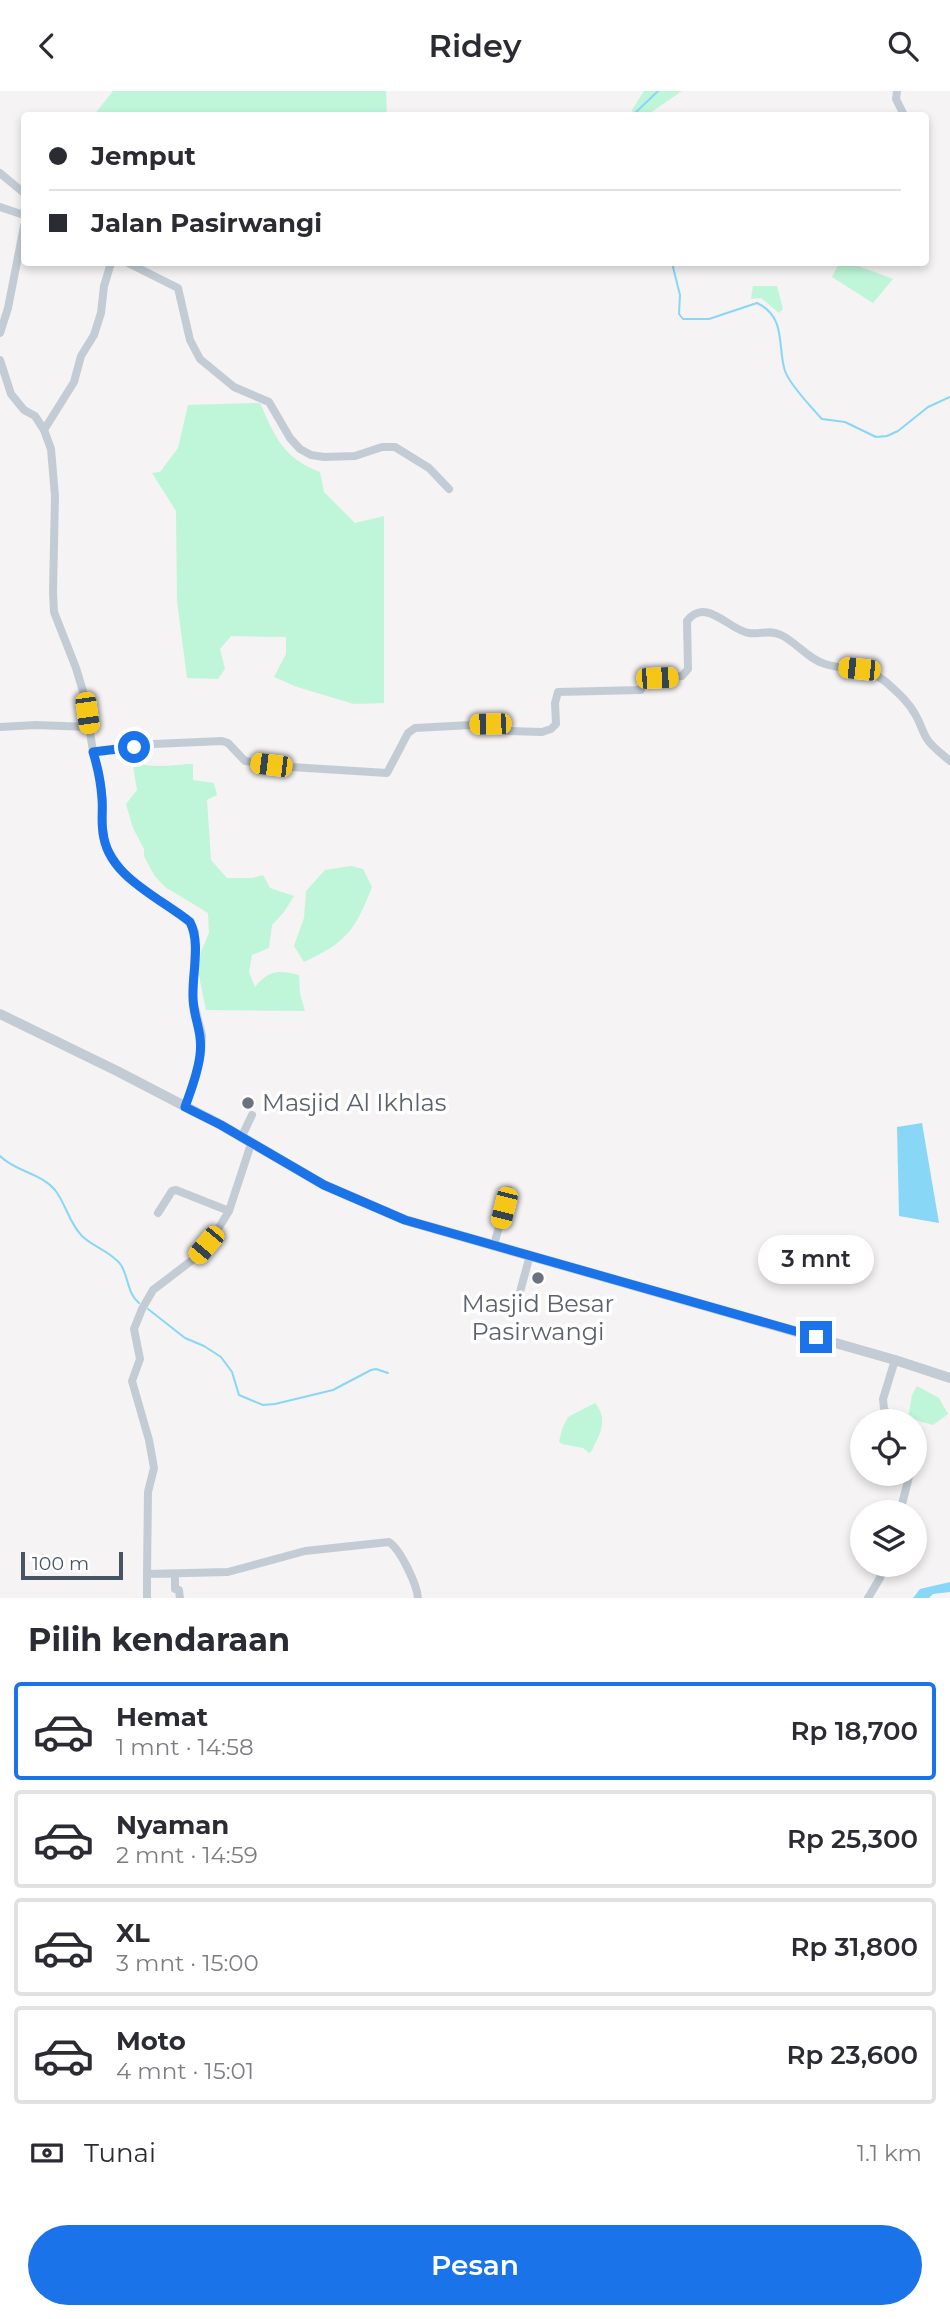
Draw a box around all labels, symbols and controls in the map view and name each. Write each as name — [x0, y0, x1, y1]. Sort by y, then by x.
text: Ridey — [428, 26, 522, 65]
icon: back — [28, 27, 66, 65]
icon: search — [884, 27, 922, 65]
text: Jemput — [91, 140, 196, 172]
text: Jalan Pasirwangi — [91, 207, 322, 239]
car — [838, 656, 881, 682]
car — [636, 667, 679, 689]
car — [74, 691, 101, 735]
car — [469, 713, 512, 735]
route start — [118, 731, 150, 763]
car — [249, 752, 294, 778]
place label: Masjid Al Ikhlas — [262, 1088, 447, 1117]
marker: Masjid Al Ikhlas — [240, 1095, 256, 1111]
car — [489, 1185, 520, 1231]
car — [185, 1222, 228, 1268]
callout: 3 mnt — [758, 1235, 874, 1285]
text: 3 mnt — [781, 1245, 851, 1273]
marker: Masjid Besar Pasirwangi — [530, 1270, 546, 1286]
place label: Masjid Besar Pasirwangi — [462, 1289, 614, 1346]
route end — [800, 1321, 832, 1353]
map controls — [850, 1409, 927, 1577]
button: locate — [850, 1409, 927, 1486]
button: layers — [850, 1500, 927, 1577]
scale bar — [21, 1549, 122, 1581]
text: 100 m — [32, 1552, 89, 1575]
text: Pilih kendaraan — [28, 1620, 290, 1659]
icon: car — [32, 1700, 95, 1763]
text: Hemat — [116, 1701, 208, 1733]
text: Rp 18,700 — [791, 1715, 918, 1747]
text: 1 mnt · 14:58 — [116, 1733, 254, 1761]
icon: car — [32, 1808, 95, 1871]
text: Nyaman — [116, 1809, 229, 1841]
text: Rp 25,300 — [787, 1823, 918, 1855]
text: 2 mnt · 14:59 — [116, 1841, 258, 1869]
icon: car — [32, 1916, 95, 1979]
text: XL — [116, 1917, 150, 1949]
text: Rp 31,800 — [790, 1931, 918, 1963]
text: 3 mnt · 15:00 — [116, 1949, 259, 1977]
icon: car — [32, 2024, 95, 2087]
text: Moto — [116, 2025, 186, 2057]
text: Rp 23,600 — [786, 2039, 918, 2071]
text: 4 mnt · 15:01 — [116, 2057, 254, 2085]
icon: cash — [28, 2134, 66, 2172]
text: Tunai — [84, 2137, 156, 2169]
text: 1.1 km — [857, 2139, 922, 2167]
button: Pesan — [28, 2225, 922, 2305]

